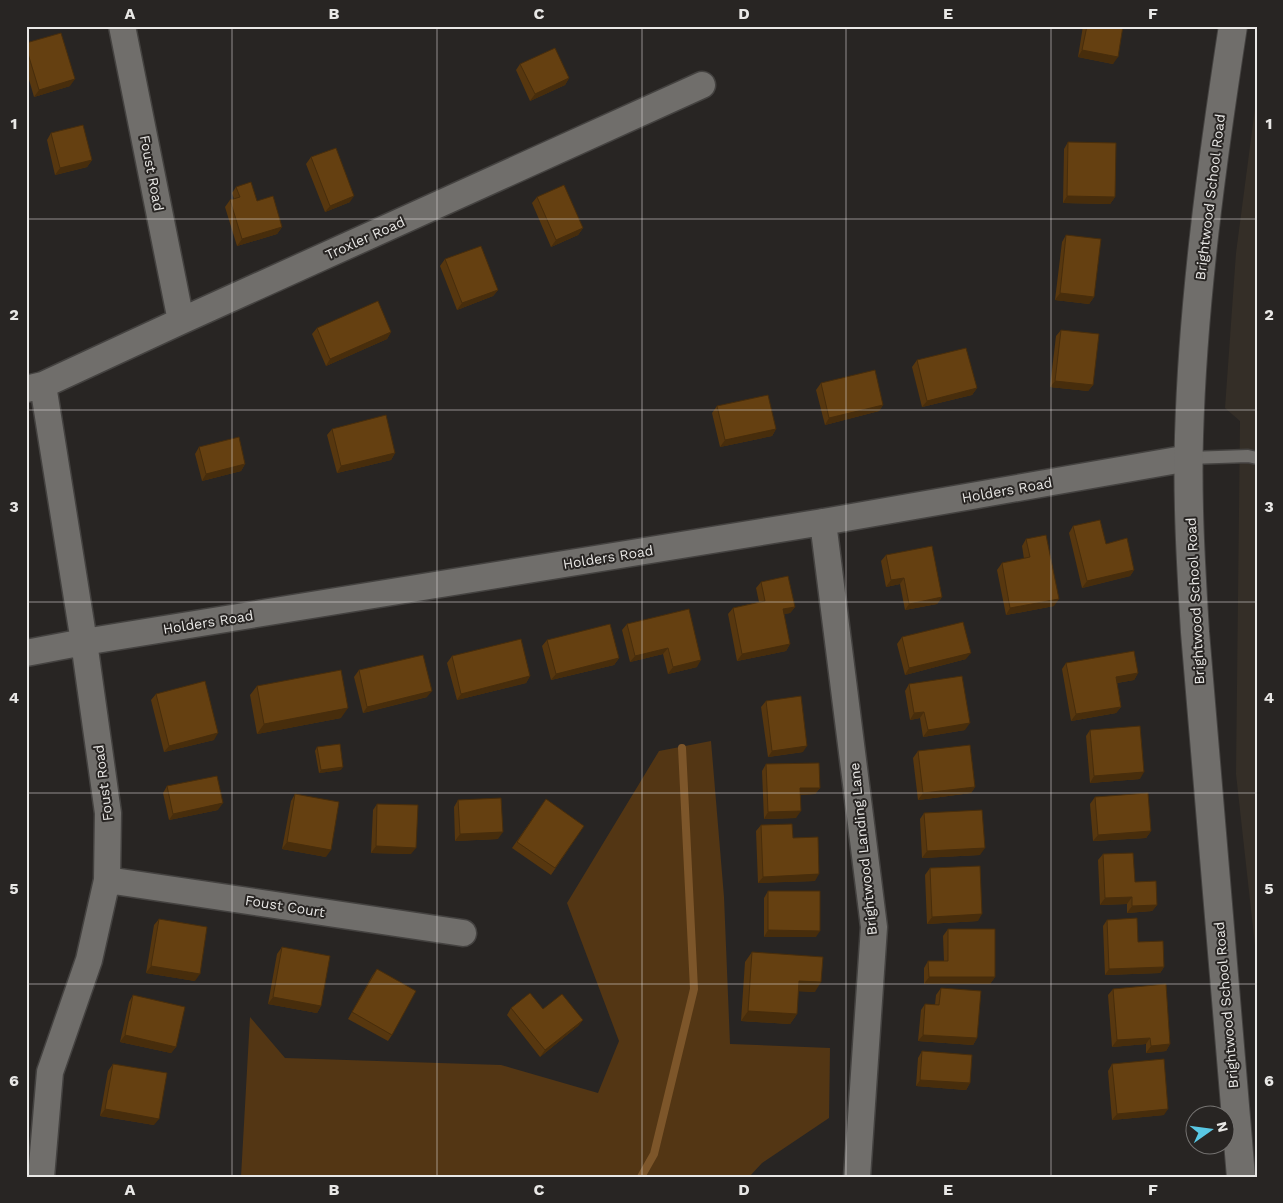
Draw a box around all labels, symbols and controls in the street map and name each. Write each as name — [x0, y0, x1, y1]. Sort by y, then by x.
text: A — [125, 4, 136, 23]
text: B — [329, 4, 340, 23]
text: C — [534, 4, 545, 23]
text: D — [738, 4, 750, 23]
text: E — [943, 4, 953, 23]
text: F — [1148, 4, 1158, 23]
street label: Brightwood School Road — [1192, 113, 1228, 281]
text: 1 — [11, 114, 17, 133]
text: 1 — [1266, 114, 1272, 133]
street label: Foust Road — [137, 134, 167, 212]
street label: Troxler Road — [323, 213, 407, 263]
text: 2 — [9, 305, 19, 324]
text: 2 — [1264, 305, 1274, 324]
street label: Holders Road — [961, 474, 1053, 506]
text: 3 — [9, 497, 19, 516]
text: 3 — [1264, 497, 1274, 516]
street label: Brightwood School Road — [1183, 517, 1207, 685]
street label: Holders Road — [562, 542, 654, 572]
street label: Holders Road — [162, 607, 254, 637]
text: 4 — [9, 688, 19, 707]
text: 4 — [1264, 688, 1274, 707]
street label: Foust Road — [90, 744, 116, 822]
street label: Brightwood Landing Lane — [846, 762, 880, 936]
text: 5 — [9, 879, 19, 898]
text: 5 — [1264, 879, 1274, 898]
street label: Foust Court — [244, 892, 326, 920]
street label: Brightwood School Road — [1211, 921, 1241, 1089]
text: 6 — [9, 1071, 19, 1090]
text: 6 — [1264, 1071, 1274, 1090]
north arrow — [1186, 1106, 1236, 1156]
text: N — [1214, 1120, 1232, 1134]
text: A — [125, 1180, 136, 1199]
text: B — [329, 1180, 340, 1199]
text: C — [534, 1180, 545, 1199]
text: D — [738, 1180, 750, 1199]
text: E — [943, 1180, 953, 1199]
text: F — [1148, 1180, 1158, 1199]

